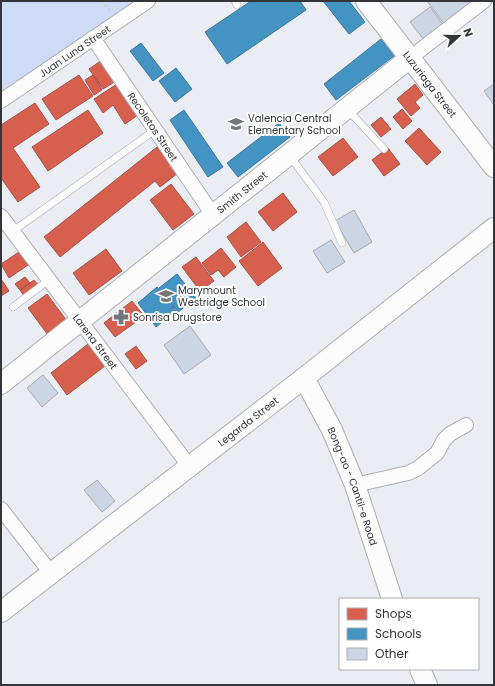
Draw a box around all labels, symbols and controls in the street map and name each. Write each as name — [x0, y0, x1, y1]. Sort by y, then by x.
north arrow — [439, 16, 479, 56]
street label: Juan Luna Street — [36, 21, 114, 81]
text: N — [459, 26, 477, 39]
street label: Luzuriaga Street — [399, 48, 460, 121]
street label: Recoletos Street — [124, 89, 182, 165]
place label: Valencia Central Elementary School — [248, 111, 341, 138]
school or university icon: Valencia Central Elementary School — [227, 115, 245, 133]
street label: Smith Street — [214, 167, 271, 217]
place label: Marymount Westridge School — [178, 283, 265, 310]
school or university icon: Marymount Westridge School — [157, 287, 175, 305]
pharmacy icon: Sonrisa Drugstore — [112, 308, 130, 326]
place label: Sonrisa Drugstore — [133, 310, 222, 325]
street label: Larena Street — [69, 311, 121, 373]
street label: Legarda Street — [215, 393, 282, 450]
street label: Bong-ao - Cantil-e Road — [324, 425, 381, 547]
legend — [339, 598, 479, 670]
text: Shops — [375, 605, 412, 622]
text: Schools — [375, 625, 422, 642]
text: Other — [375, 645, 409, 662]

